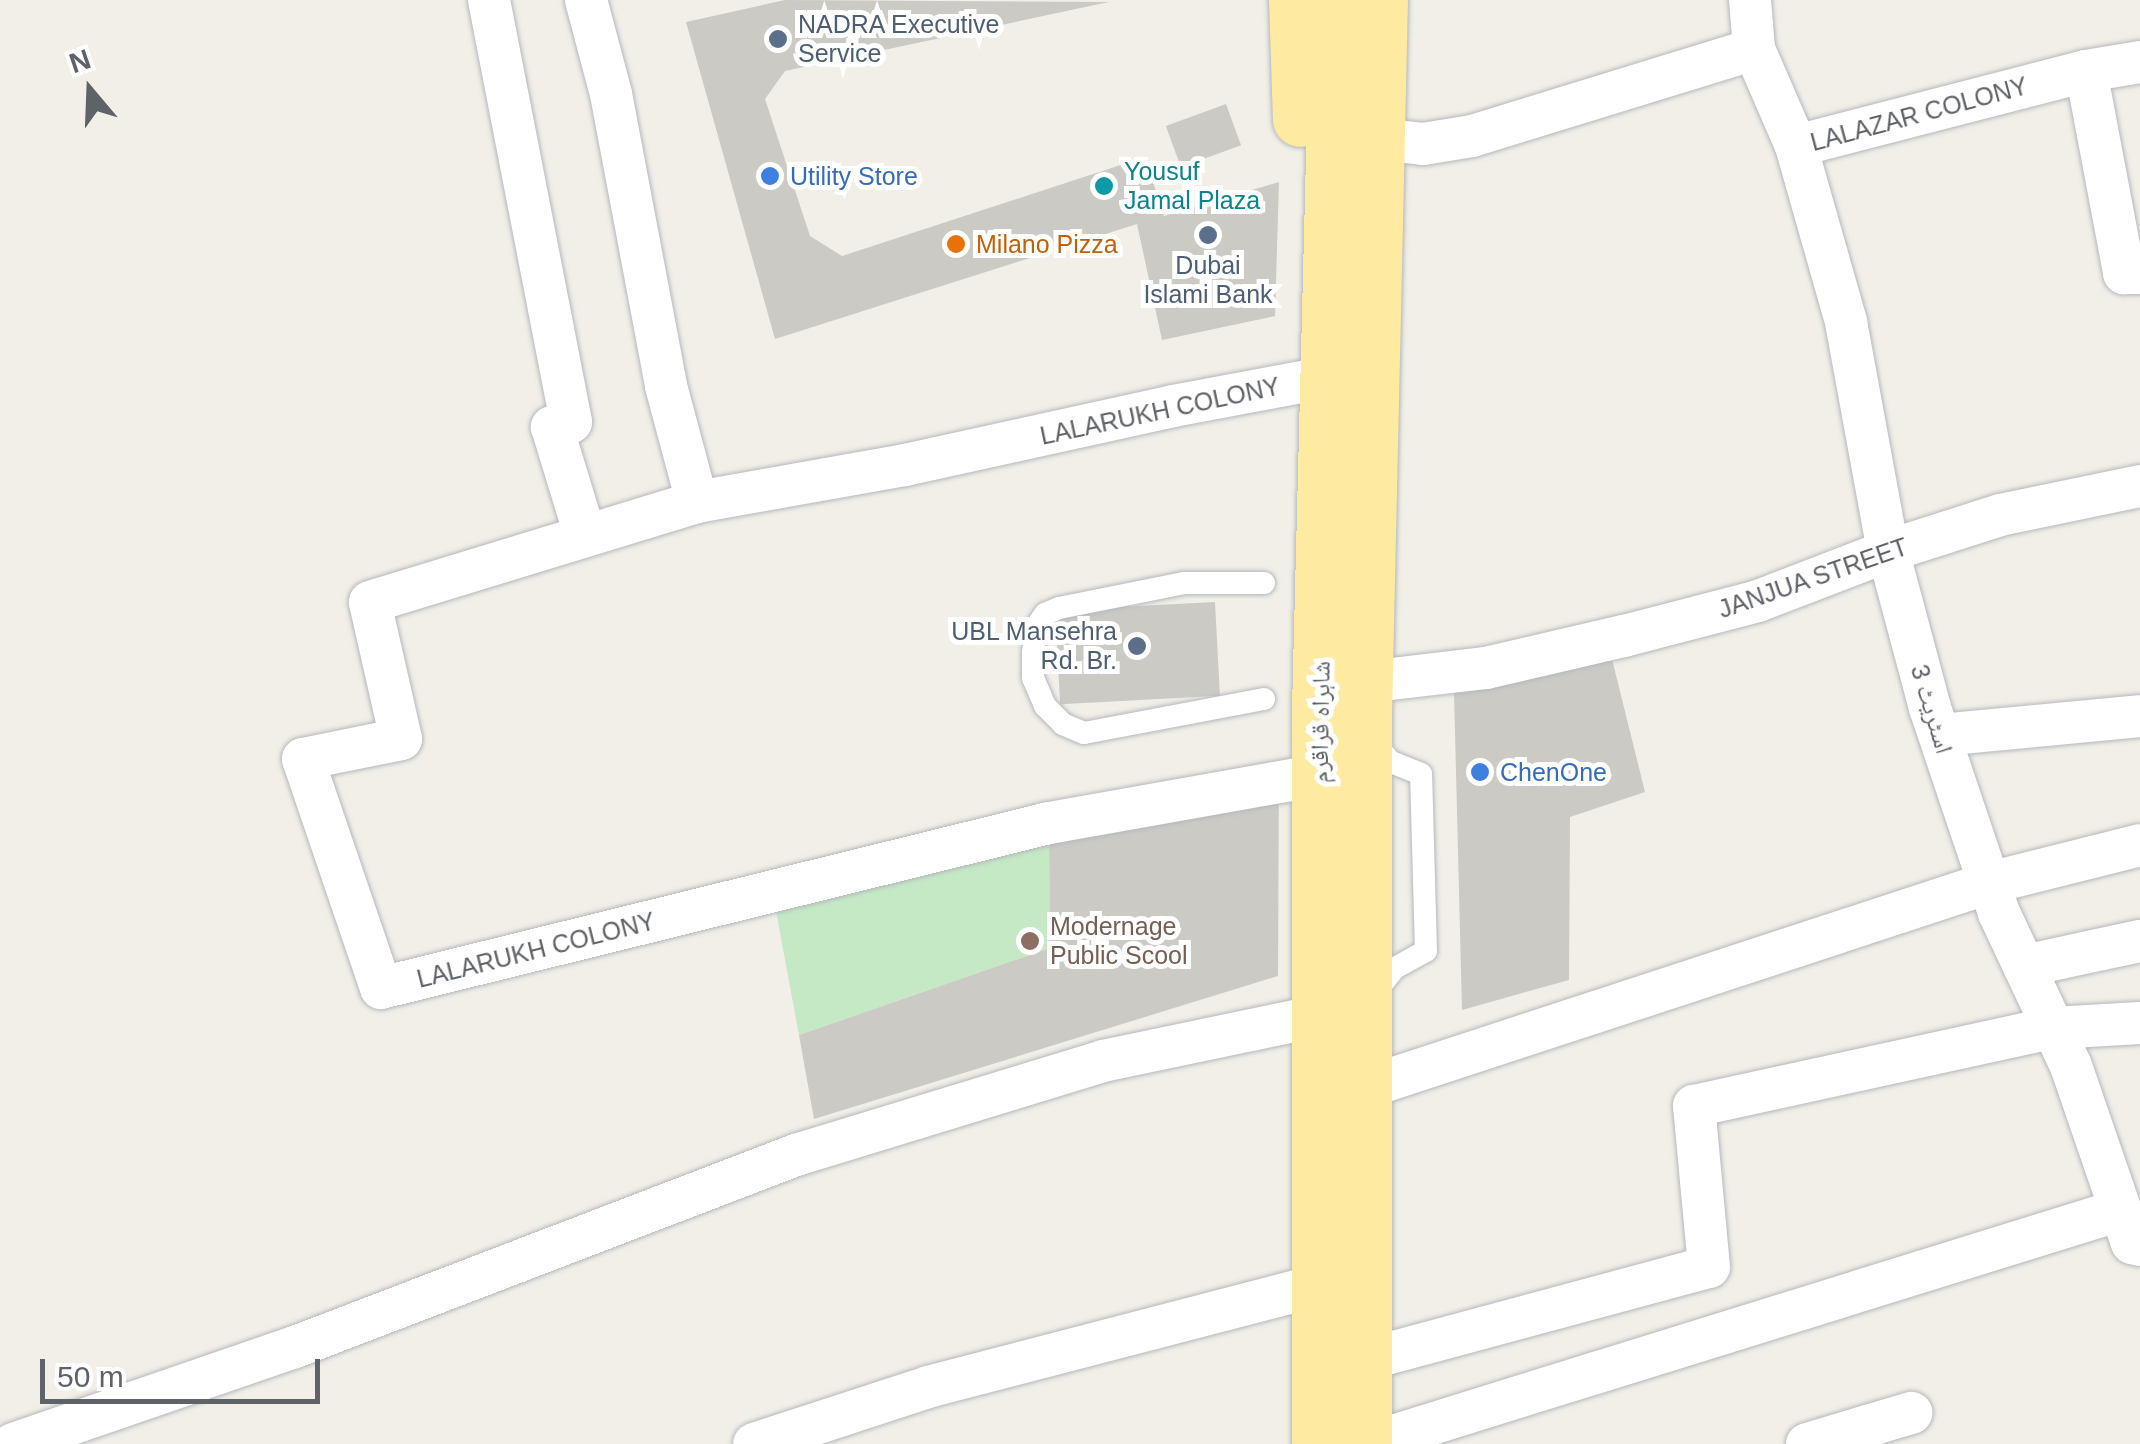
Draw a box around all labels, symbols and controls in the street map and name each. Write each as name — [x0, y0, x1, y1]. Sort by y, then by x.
place label: NADRA Executive Service — [798, 10, 1001, 69]
marker: NADRA Executive Service — [767, 28, 789, 50]
north arrow — [40, 40, 140, 140]
text: N — [65, 43, 95, 79]
street label: LALAZAR COLONY — [1807, 71, 2031, 157]
place label: Yousuf Jamal Plaza — [1124, 157, 1260, 216]
place label: Utility Store — [790, 161, 918, 191]
marker: Utility Store — [759, 165, 781, 187]
marker: Yousuf Jamal Plaza — [1093, 175, 1115, 197]
marker: Dubai Islami Bank — [1197, 224, 1219, 246]
place label: Milano Pizza — [976, 229, 1118, 259]
marker: Milano Pizza — [945, 233, 967, 255]
place label: Dubai Islami Bank — [1143, 251, 1273, 310]
street label: LALARUKH COLONY — [1037, 371, 1283, 451]
street label: JANJUA STREET — [1714, 531, 1912, 625]
place label: UBL Mansehra Rd. Br. — [950, 617, 1117, 676]
marker: UBL Mansehra Rd. Br. — [1126, 635, 1148, 657]
street label: شاہراہ قراقرم — [1304, 661, 1336, 783]
street label: اسٹریٹ 3 — [1904, 661, 1960, 757]
place label: ChenOne — [1500, 757, 1607, 787]
marker: ChenOne — [1469, 761, 1491, 783]
street label: LALARUKH COLONY — [414, 906, 658, 994]
place label: Modernage Public Scool — [1050, 912, 1188, 971]
marker: Modernage Public Scool — [1019, 930, 1041, 952]
scale bar — [45, 1339, 325, 1401]
text: 50 m — [57, 1360, 124, 1393]

